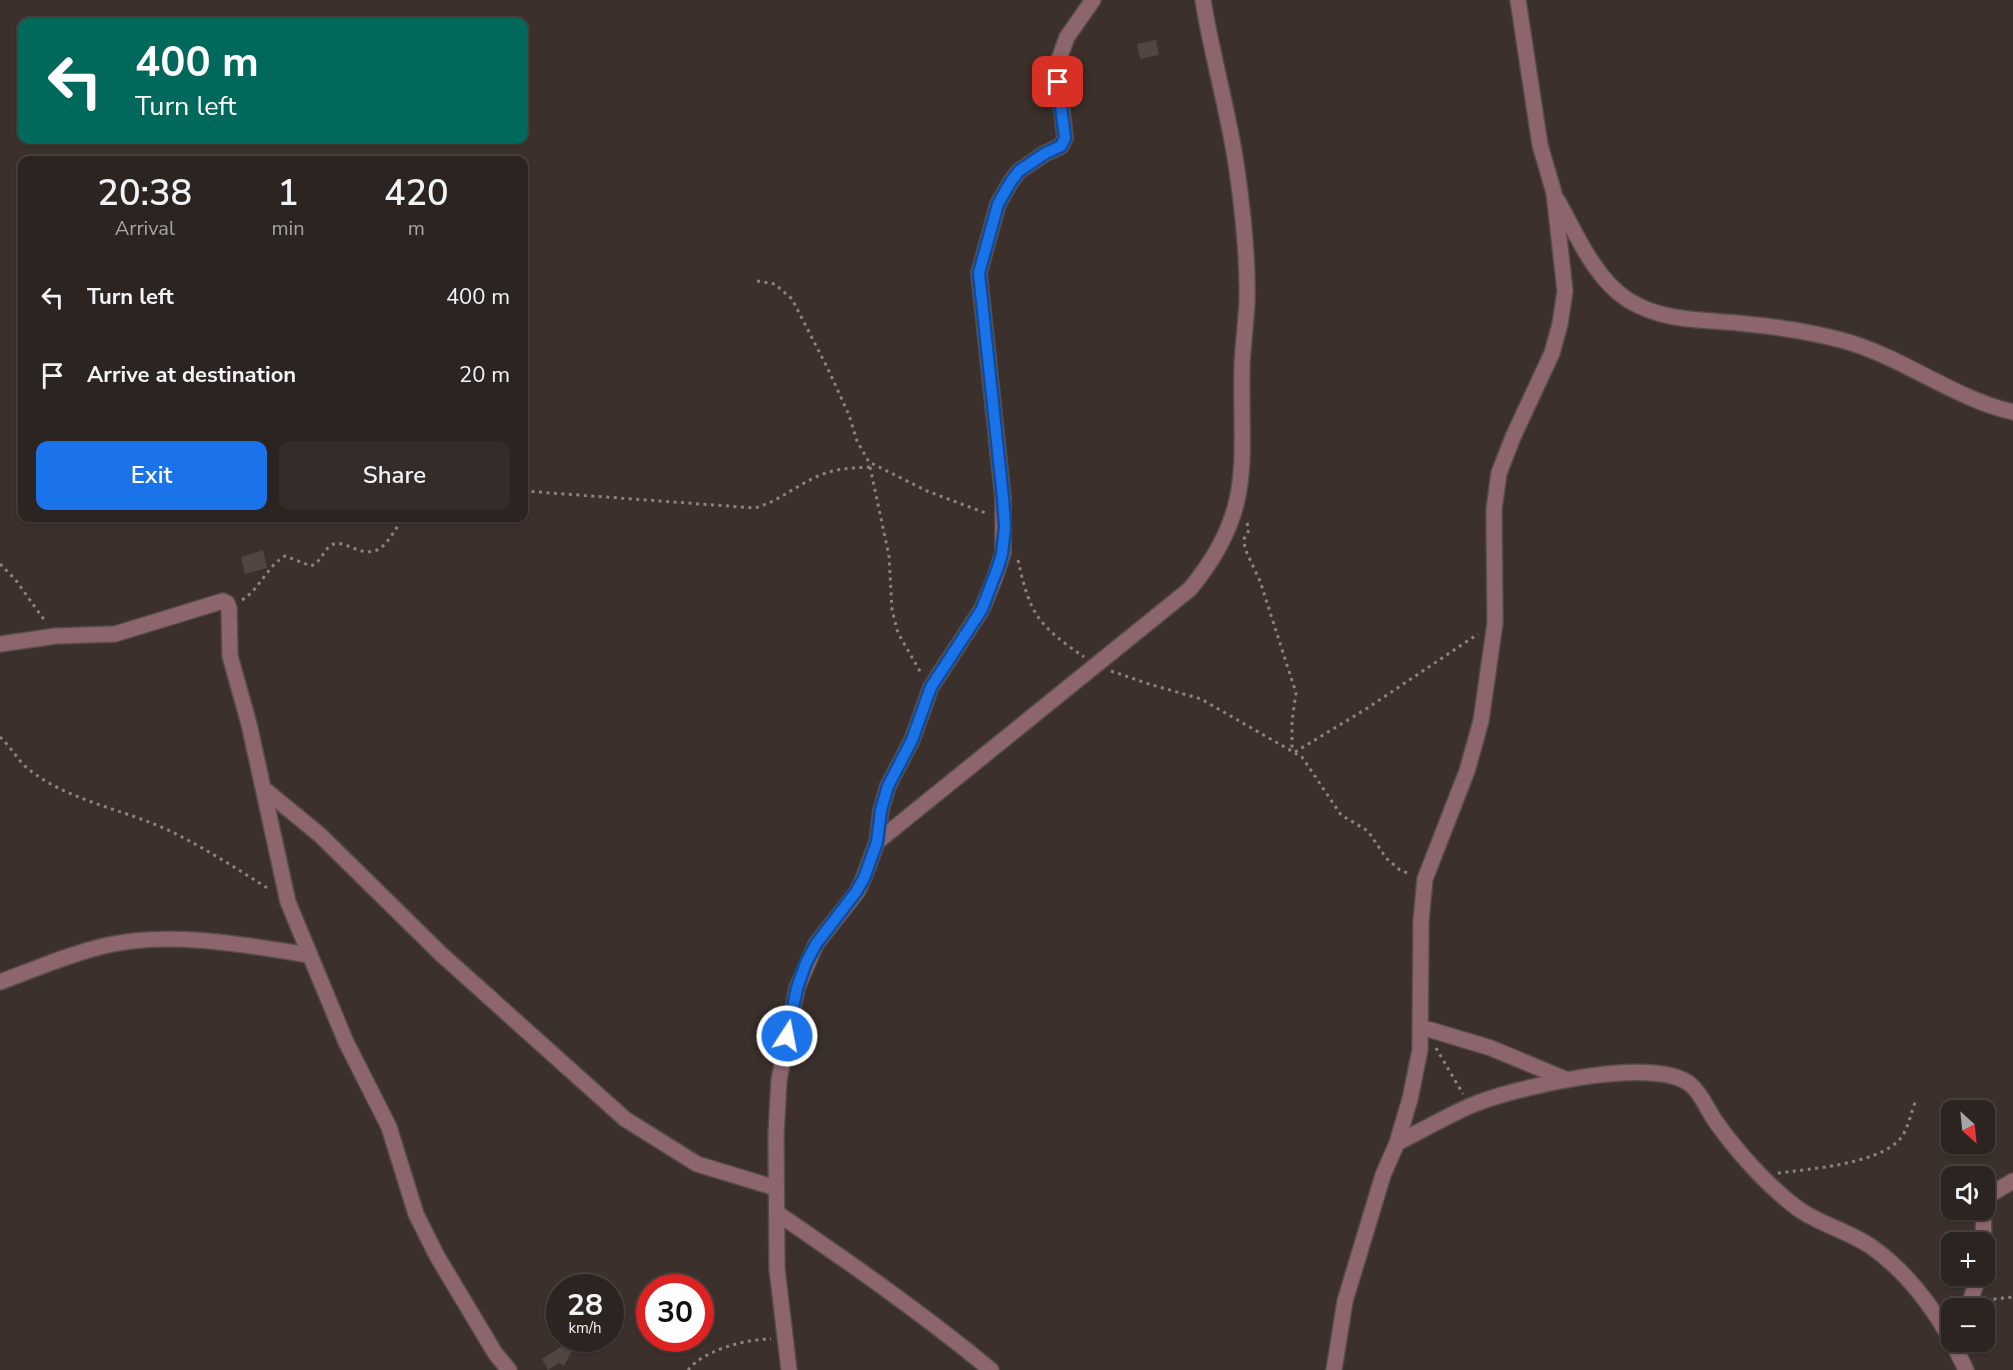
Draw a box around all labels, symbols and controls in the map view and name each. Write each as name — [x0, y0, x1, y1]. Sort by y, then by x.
text: 400 m — [135, 34, 259, 91]
icon: left — [36, 42, 114, 120]
pin — [1032, 56, 1083, 107]
icon: arrive — [1041, 65, 1074, 98]
text: Turn left — [135, 88, 236, 125]
text: 20:38 — [97, 169, 192, 218]
text: 1 — [277, 169, 299, 218]
text: 420 — [384, 169, 449, 218]
text: Arrival — [115, 215, 175, 242]
text: min — [272, 215, 305, 242]
text: m — [408, 215, 425, 242]
icon: left — [36, 281, 69, 314]
text: Turn left — [87, 282, 174, 312]
text: 400 m — [446, 282, 510, 312]
icon: arrive — [36, 359, 69, 392]
text: Arrive at destination — [87, 360, 296, 390]
text: 20 m — [459, 360, 510, 390]
button: Exit — [36, 441, 267, 510]
button: Share — [279, 441, 510, 510]
position arrow — [755, 1004, 819, 1068]
north arrow — [1941, 1100, 1995, 1154]
map controls — [1941, 1100, 1995, 1352]
button: sound — [1941, 1166, 1995, 1220]
button: + — [1941, 1232, 1995, 1286]
speed limit sign: 30 — [636, 1274, 714, 1352]
text: 28 — [567, 1285, 603, 1326]
button: − — [1941, 1298, 1995, 1352]
text: km/h — [568, 1318, 602, 1338]

